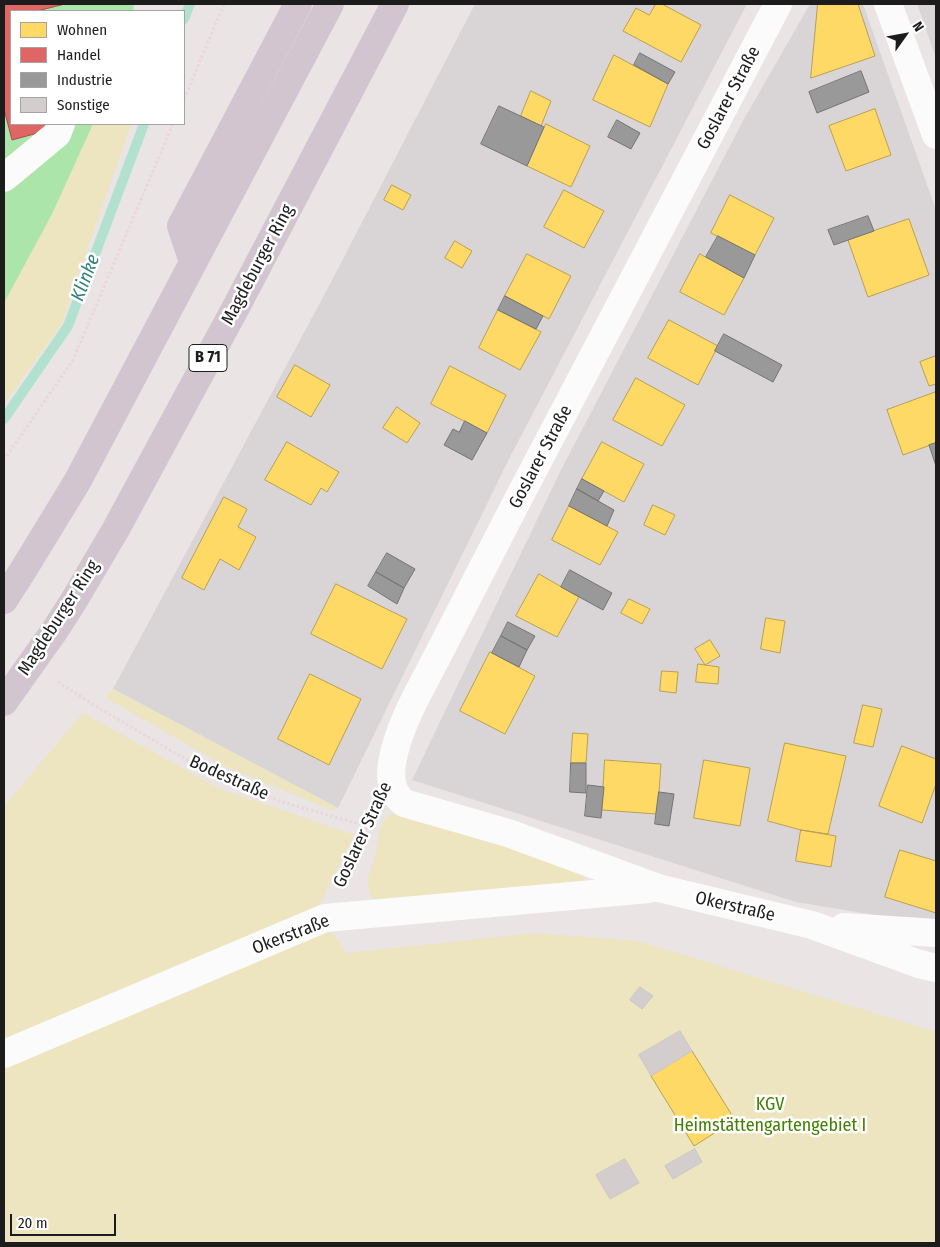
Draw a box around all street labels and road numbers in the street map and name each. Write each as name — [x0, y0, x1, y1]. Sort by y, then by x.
street label: Goslarer Straße — [693, 43, 765, 153]
street label: Magdeburger Ring — [217, 201, 299, 329]
road number: B 71 — [189, 344, 227, 372]
street label: Goslarer Straße — [505, 402, 577, 512]
street label: Magdeburger Ring — [14, 556, 104, 680]
street label: Bodestraße — [186, 751, 272, 805]
street label: Goslarer Straße — [329, 779, 397, 891]
street label: Okerstraße — [693, 887, 777, 927]
street label: Okerstraße — [249, 910, 333, 960]

